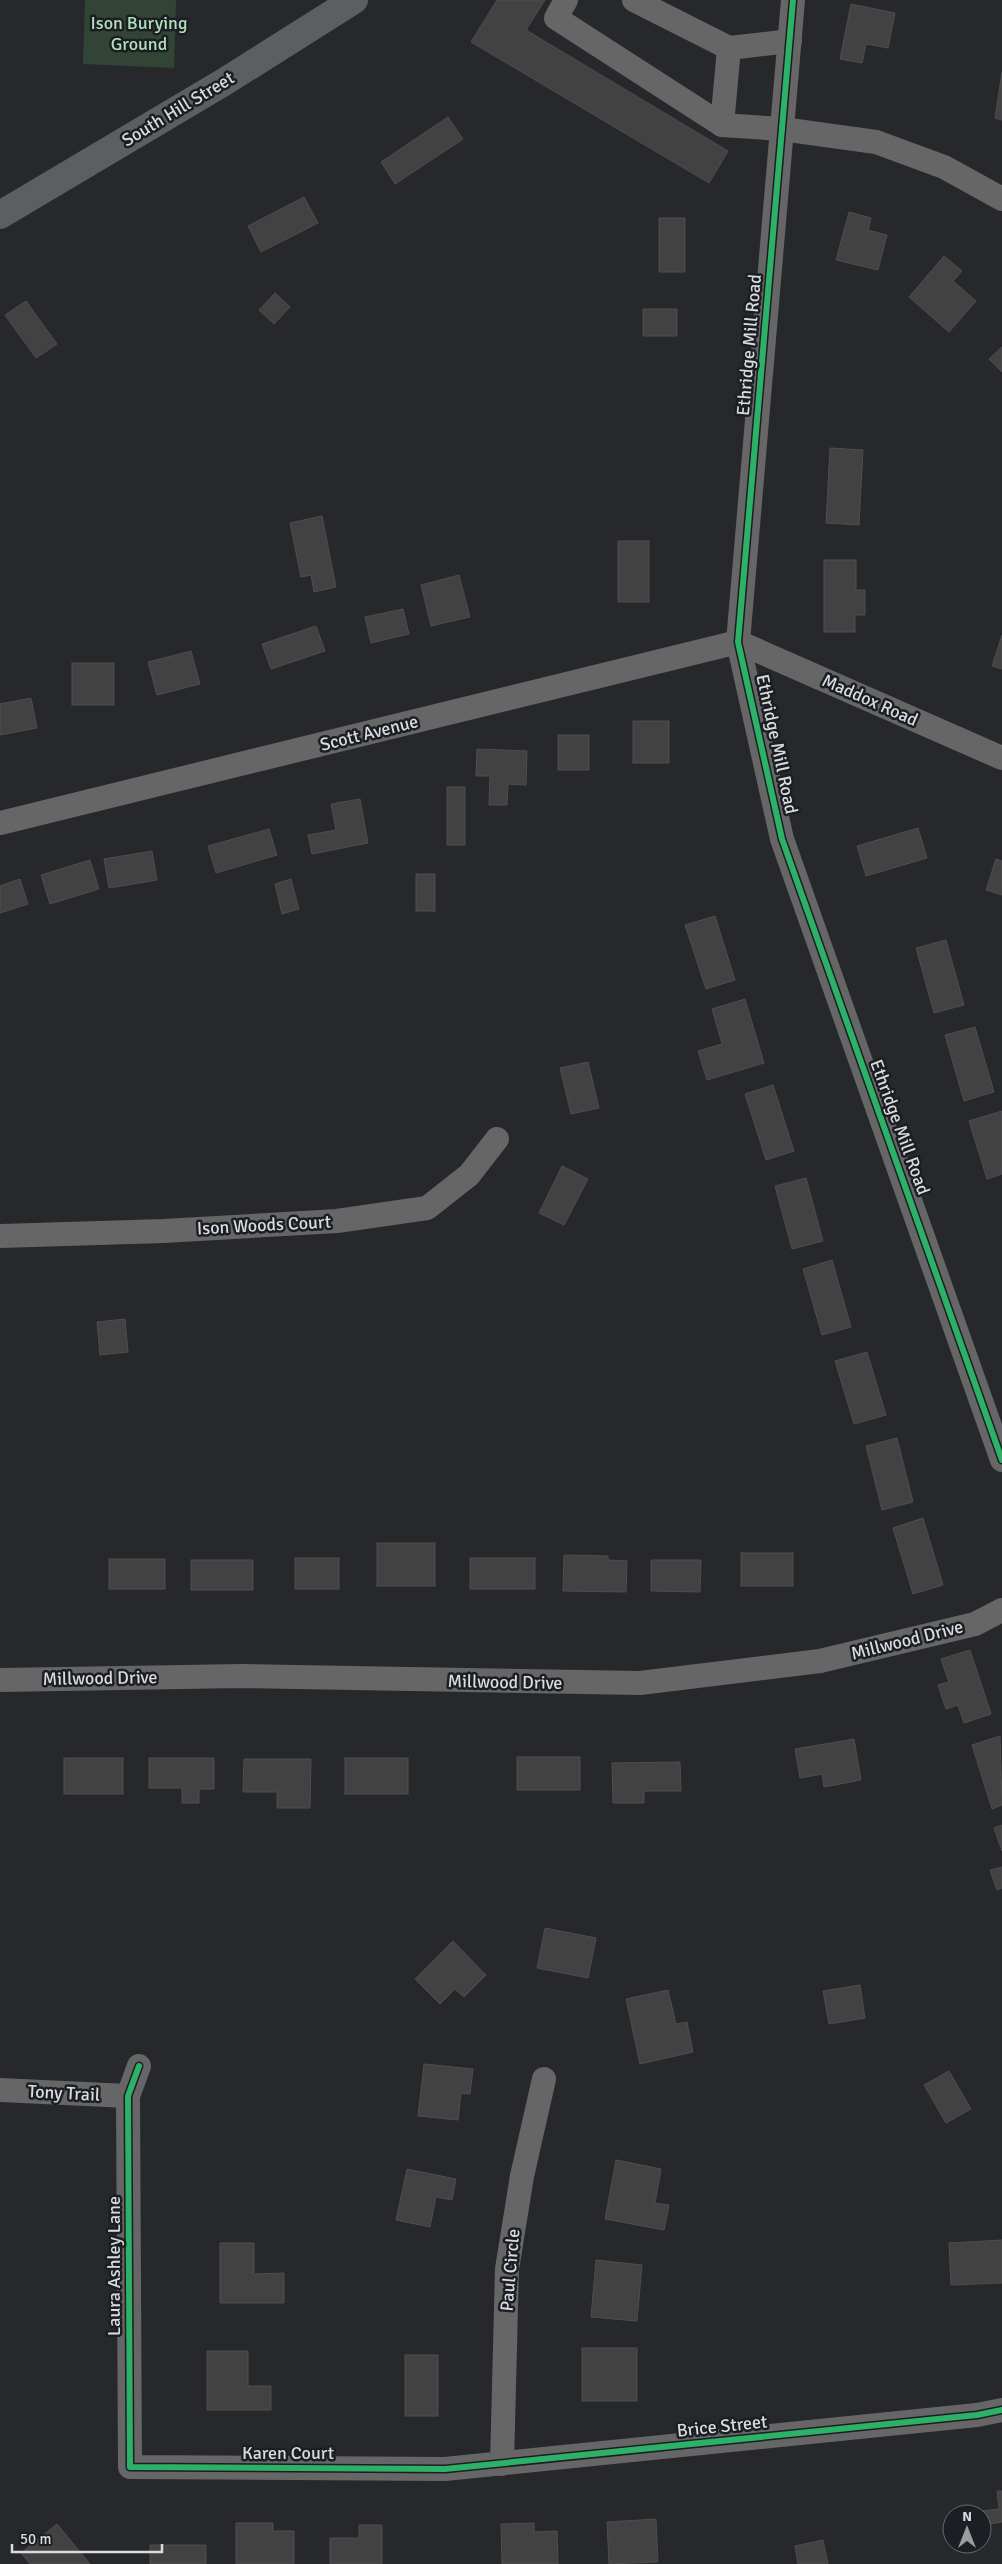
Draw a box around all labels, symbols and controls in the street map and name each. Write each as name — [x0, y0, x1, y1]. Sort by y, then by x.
park label: Ison Burying Ground — [91, 12, 187, 55]
street label: South Hill Street — [118, 67, 238, 151]
street label: Ethridge Mill Road — [732, 273, 766, 417]
street label: Maddox Road — [819, 669, 921, 731]
street label: Ethridge Mill Road — [751, 672, 803, 816]
street label: Scott Avenue — [318, 710, 420, 756]
street label: Ethridge Mill Road — [865, 1056, 935, 1198]
street label: Ison Woods Court — [196, 1211, 332, 1239]
street label: Millwood Drive — [849, 1615, 965, 1665]
street label: Millwood Drive — [42, 1666, 158, 1690]
street label: Millwood Drive — [447, 1670, 563, 1694]
street label: Tony Trail — [27, 2080, 101, 2106]
street label: Laura Ashley Lane — [103, 2196, 125, 2336]
street label: Paul Circle — [495, 2228, 525, 2312]
street label: Brice Street — [676, 2410, 768, 2442]
street label: Karen Court — [242, 2442, 334, 2464]
north arrow — [942, 2504, 992, 2554]
text: N — [962, 2508, 972, 2525]
scale bar — [12, 2522, 162, 2554]
text: 50 m — [20, 2530, 51, 2548]

